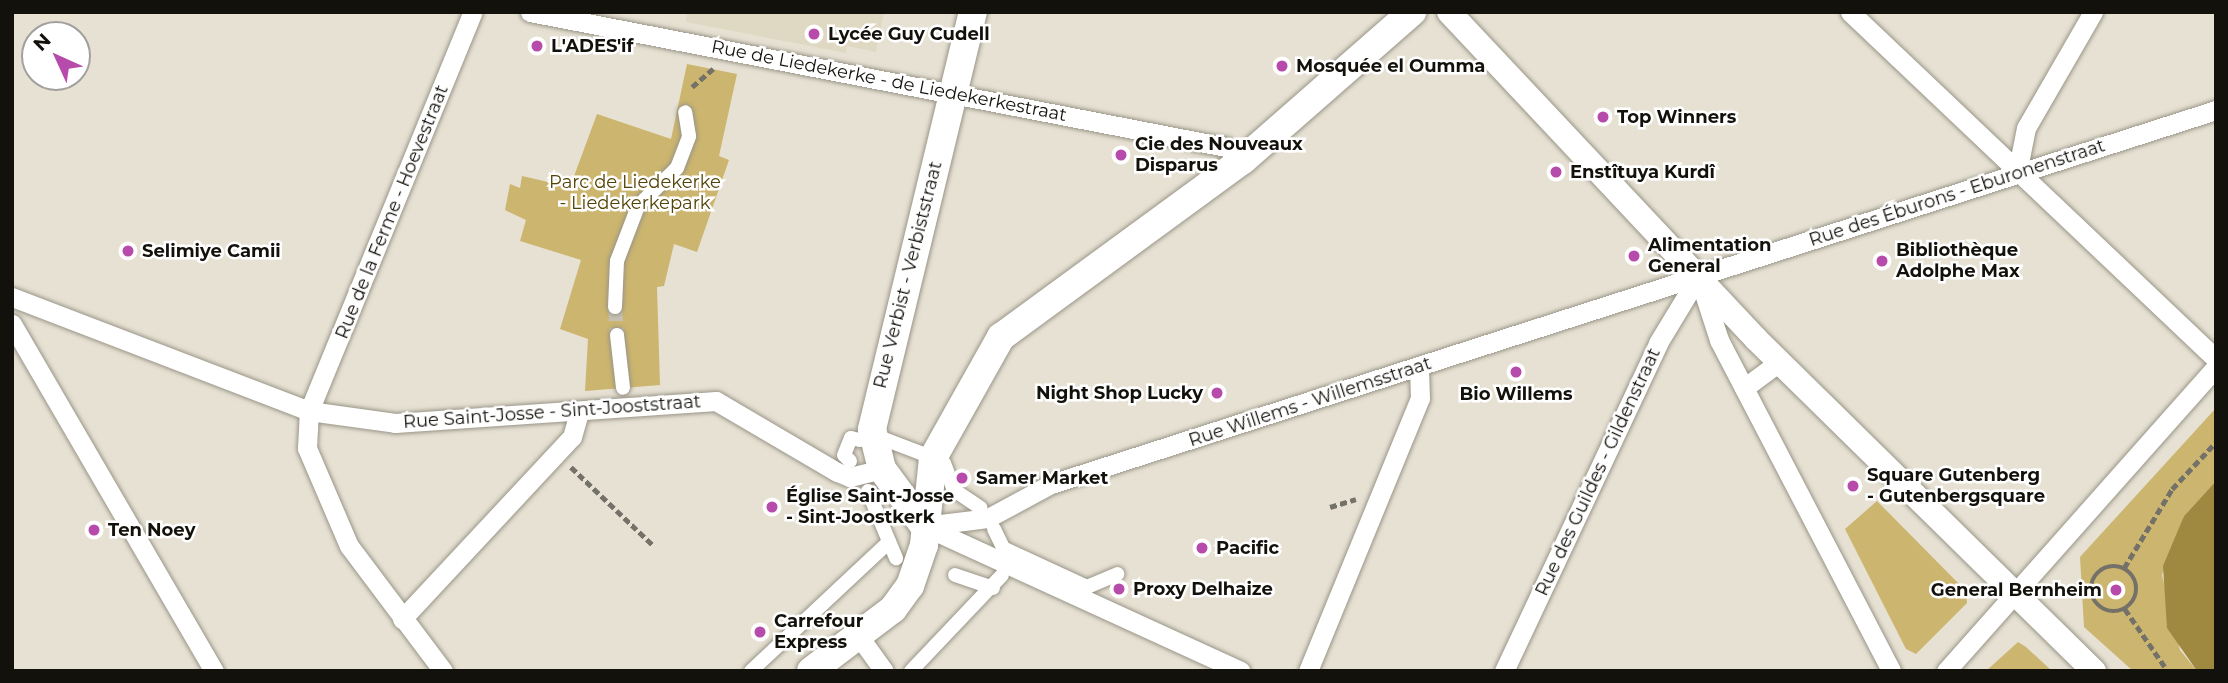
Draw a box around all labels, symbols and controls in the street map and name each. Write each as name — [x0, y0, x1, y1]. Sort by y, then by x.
north arrow — [21, 21, 91, 91]
place label: Lycée Guy Cudell — [828, 23, 990, 45]
marker: Lycée Guy Cudell — [806, 26, 822, 42]
text: N — [29, 29, 56, 56]
place label: L'ADES'if — [551, 35, 633, 57]
street label: Rue de Liedekerke - de Liedekerkestraat — [709, 36, 1069, 126]
marker: L'ADES'if — [529, 38, 545, 54]
place label: Mosquée el Oumma — [1296, 55, 1485, 77]
marker: Mosquée el Oumma — [1274, 58, 1290, 74]
street label: Rue de la Ferme - Hoevestraat — [331, 82, 453, 342]
place label: Top Winners — [1617, 106, 1736, 128]
marker: Top Winners — [1595, 109, 1611, 125]
place label: Cie des Nouveaux Disparus — [1135, 134, 1303, 176]
street label: Rue des Éburons - Eburonenstraat — [1806, 135, 2108, 251]
marker: Cie des Nouveaux Disparus — [1113, 147, 1129, 163]
street label: Rue Verbist - Verbiststraat — [869, 159, 947, 391]
place label: Enstîtuya Kurdî — [1570, 161, 1715, 183]
marker: Enstîtuya Kurdî — [1548, 164, 1564, 180]
park label: Parc de Liedekerke - Liedekerkepark — [549, 172, 721, 214]
place label: Alimentation General — [1648, 235, 1771, 278]
place label: Selimiye Camii — [142, 240, 281, 262]
place label: Bibliothèque Adolphe Max — [1896, 240, 2020, 282]
marker: Selimiye Camii — [120, 243, 136, 259]
marker: Alimentation General — [1626, 248, 1642, 264]
marker: Bibliothèque Adolphe Max — [1874, 253, 1890, 269]
street label: Rue des Guildes - Gildenstraat — [1531, 345, 1665, 599]
street label: Rue Willems - Willemsstraat — [1186, 352, 1434, 452]
marker: Bio Willems — [1508, 364, 1524, 380]
place label: Night Shop Lucky — [1036, 382, 1203, 404]
place label: Bio Willems — [1460, 383, 1572, 405]
marker: Night Shop Lucky — [1209, 385, 1225, 401]
street label: Rue Saint-Josse - Sint-Jooststraat — [402, 391, 702, 433]
place label: Square Gutenberg - Gutenbergsquare — [1867, 465, 2045, 508]
place label: Samer Market — [976, 467, 1108, 489]
marker: Samer Market — [954, 470, 970, 486]
marker: Square Gutenberg - Gutenbergsquare — [1845, 478, 1861, 494]
place label: Église Saint-Josse - Sint-Joostkerk — [786, 486, 954, 528]
marker: Église Saint-Josse - Sint-Joostkerk — [764, 499, 780, 515]
place label: Ten Noey — [108, 519, 195, 541]
marker: Ten Noey — [86, 522, 102, 538]
place label: Pacific — [1216, 537, 1279, 559]
marker: Pacific — [1194, 540, 1210, 556]
place label: Proxy Delhaize — [1133, 578, 1273, 600]
place label: General Bernheim — [1931, 579, 2102, 601]
marker: Proxy Delhaize — [1111, 581, 1127, 597]
marker: General Bernheim — [2108, 582, 2124, 598]
place label: Carrefour Express — [774, 611, 863, 654]
marker: Carrefour Express — [752, 624, 768, 640]

